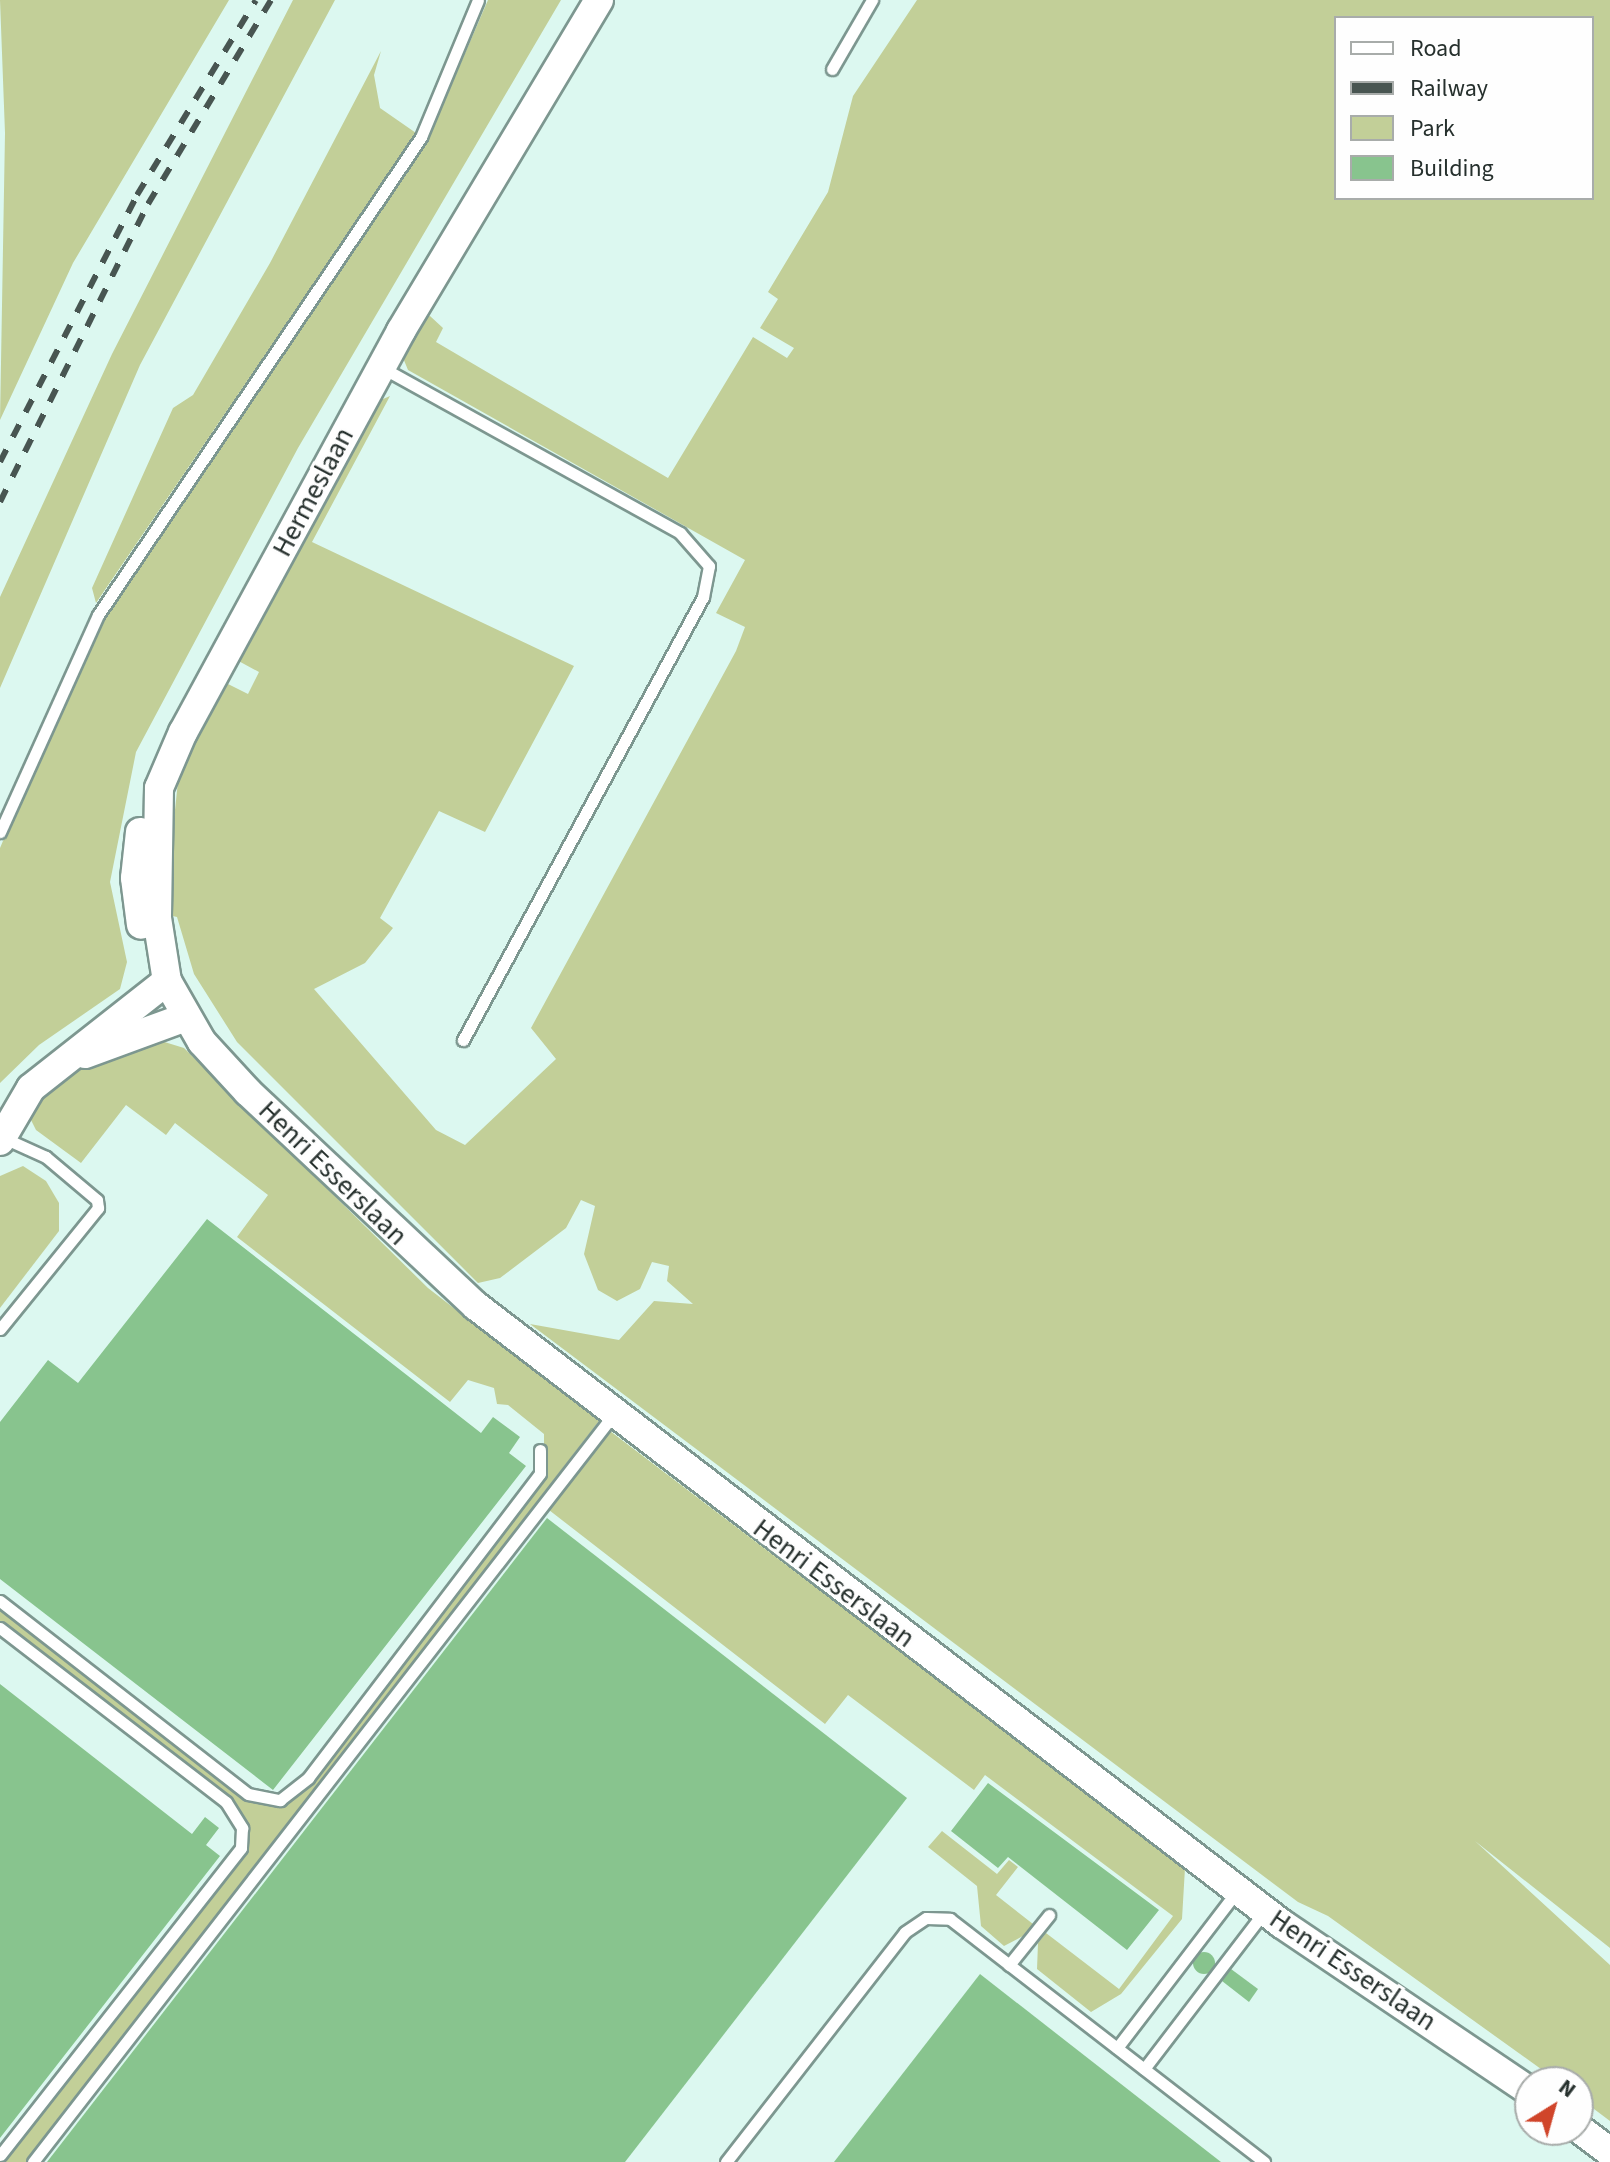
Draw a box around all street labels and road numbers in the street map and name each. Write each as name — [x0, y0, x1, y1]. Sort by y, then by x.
street label: Hermeslaan — [265, 422, 361, 562]
street label: Henri Esserslaan — [252, 1094, 414, 1252]
street label: Henri Esserslaan — [747, 1511, 921, 1655]
street label: Henri Esserslaan — [1263, 1902, 1443, 2038]

